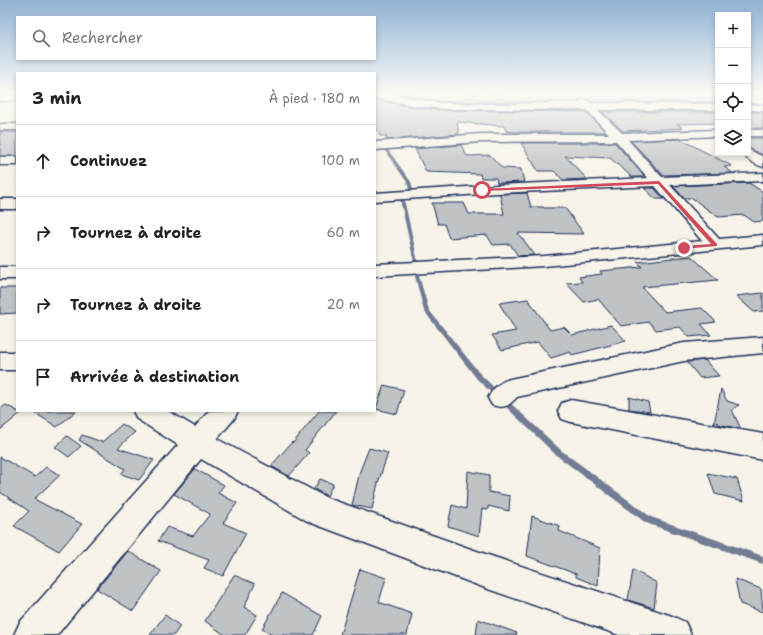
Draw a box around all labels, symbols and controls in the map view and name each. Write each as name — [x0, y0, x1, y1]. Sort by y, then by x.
map controls — [715, 12, 751, 156]
button: + — [715, 12, 751, 48]
search box — [16, 16, 376, 60]
icon: search — [30, 27, 52, 49]
text: Rechercher — [62, 28, 143, 48]
button: − — [715, 48, 751, 84]
button: locate — [715, 84, 751, 120]
text: 3 min — [32, 87, 82, 109]
text: À pied · 180 m — [269, 90, 360, 107]
button: layers — [715, 120, 751, 156]
icon: ahead — [32, 150, 54, 172]
text: Continuez — [70, 151, 147, 171]
text: 100 m — [321, 152, 360, 169]
route start — [473, 181, 491, 199]
icon: right — [32, 222, 54, 244]
text: Tournez à droite — [70, 223, 202, 243]
text: 60 m — [327, 224, 360, 241]
route end — [675, 239, 693, 257]
icon: right — [32, 294, 54, 316]
text: Tournez à droite — [70, 295, 202, 315]
text: 20 m — [327, 296, 360, 313]
icon: arrive — [32, 366, 54, 388]
text: Arrivée à destination — [70, 367, 239, 387]

